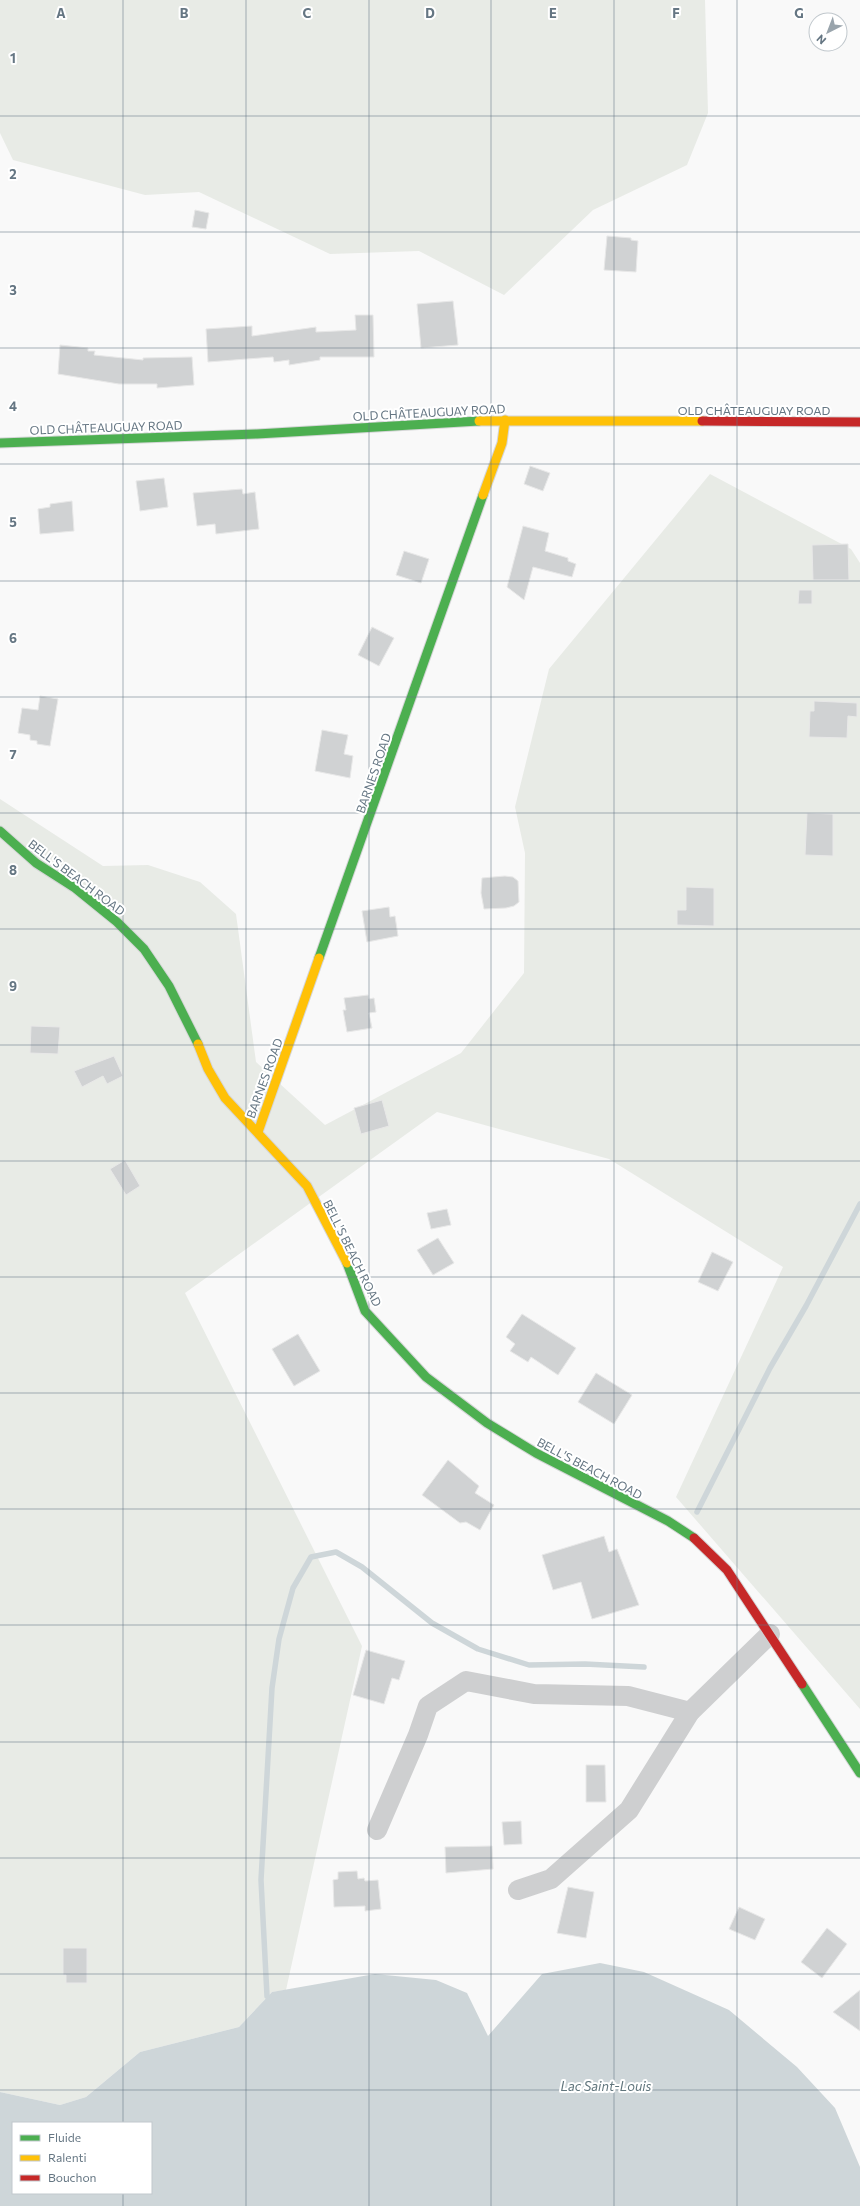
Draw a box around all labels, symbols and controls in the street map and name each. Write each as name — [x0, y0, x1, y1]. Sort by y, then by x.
text: A — [56, 5, 66, 21]
text: B — [180, 5, 189, 21]
text: C — [303, 5, 312, 21]
text: D — [425, 5, 435, 21]
text: E — [549, 5, 557, 21]
text: F — [672, 5, 680, 21]
text: G — [794, 5, 804, 21]
north arrow — [808, 12, 848, 52]
text: N — [814, 32, 828, 47]
text: 1 — [10, 50, 16, 66]
text: 2 — [9, 166, 17, 182]
text: 3 — [9, 282, 17, 298]
text: 4 — [9, 398, 17, 414]
street label: OLD CHÂTEAUGUAY ROAD — [352, 401, 506, 423]
street label: OLD CHÂTEAUGUAY ROAD — [678, 403, 831, 417]
street label: OLD CHÂTEAUGUAY ROAD — [29, 417, 183, 437]
text: 5 — [9, 514, 17, 530]
text: 6 — [9, 630, 17, 646]
street label: BARNES ROAD — [353, 731, 393, 815]
text: 7 — [9, 746, 17, 762]
street label: BELL'S BEACH ROAD — [26, 836, 128, 918]
text: 8 — [9, 862, 17, 878]
text: 9 — [9, 978, 17, 994]
street label: BARNES ROAD — [243, 1036, 285, 1120]
street label: BELL'S BEACH ROAD — [321, 1197, 385, 1309]
street label: BELL'S BEACH ROAD — [535, 1434, 645, 1502]
water label: Lac Saint-Louis — [561, 2078, 652, 2094]
legend — [12, 2122, 152, 2194]
text: Fluide — [48, 2130, 81, 2144]
text: Ralenti — [48, 2150, 87, 2164]
text: Bouchon — [48, 2170, 96, 2184]

